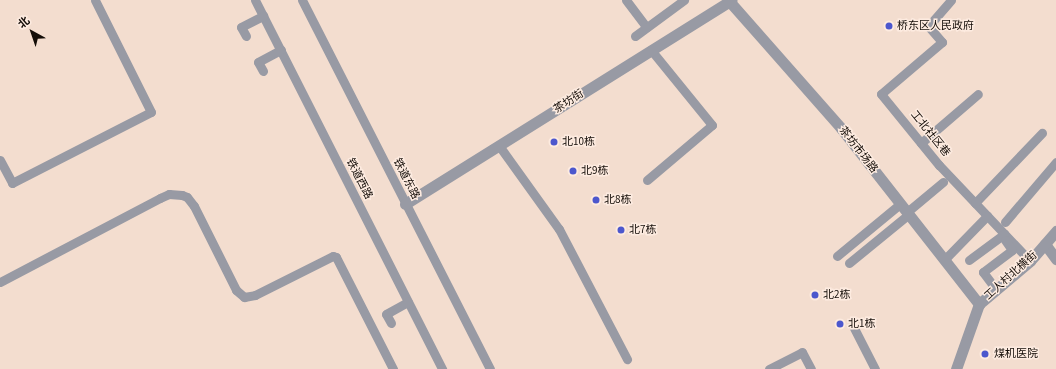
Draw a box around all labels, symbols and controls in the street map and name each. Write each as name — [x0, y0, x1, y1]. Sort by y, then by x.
north arrow — [12, 12, 52, 52]
text: 北 — [15, 13, 33, 32]
place label: 桥东区人民政府 — [897, 19, 974, 33]
marker: 桥东区人民政府 — [884, 21, 894, 31]
street label: 茶坊街 — [552, 87, 586, 117]
street label: 工北社区巷 — [908, 108, 952, 160]
street label: 茶坊市场路 — [836, 124, 880, 176]
place label: 北10栋 — [562, 135, 595, 149]
marker: 北10栋 — [549, 137, 559, 147]
street label: 铁道西路 — [343, 156, 375, 202]
street label: 铁道东路 — [390, 156, 422, 202]
place label: 北9栋 — [581, 164, 608, 178]
marker: 北9栋 — [568, 166, 578, 176]
place label: 北8栋 — [604, 193, 631, 207]
marker: 北8栋 — [591, 195, 601, 205]
place label: 北7栋 — [629, 223, 656, 237]
marker: 北7栋 — [616, 225, 626, 235]
street label: 工人村北横街 — [982, 249, 1040, 303]
place label: 北2栋 — [823, 288, 850, 302]
marker: 北2栋 — [810, 290, 820, 300]
place label: 北1栋 — [848, 317, 875, 331]
marker: 北1栋 — [835, 319, 845, 329]
place label: 煤机医院 — [994, 347, 1038, 361]
marker: 煤机医院 — [979, 348, 991, 360]

